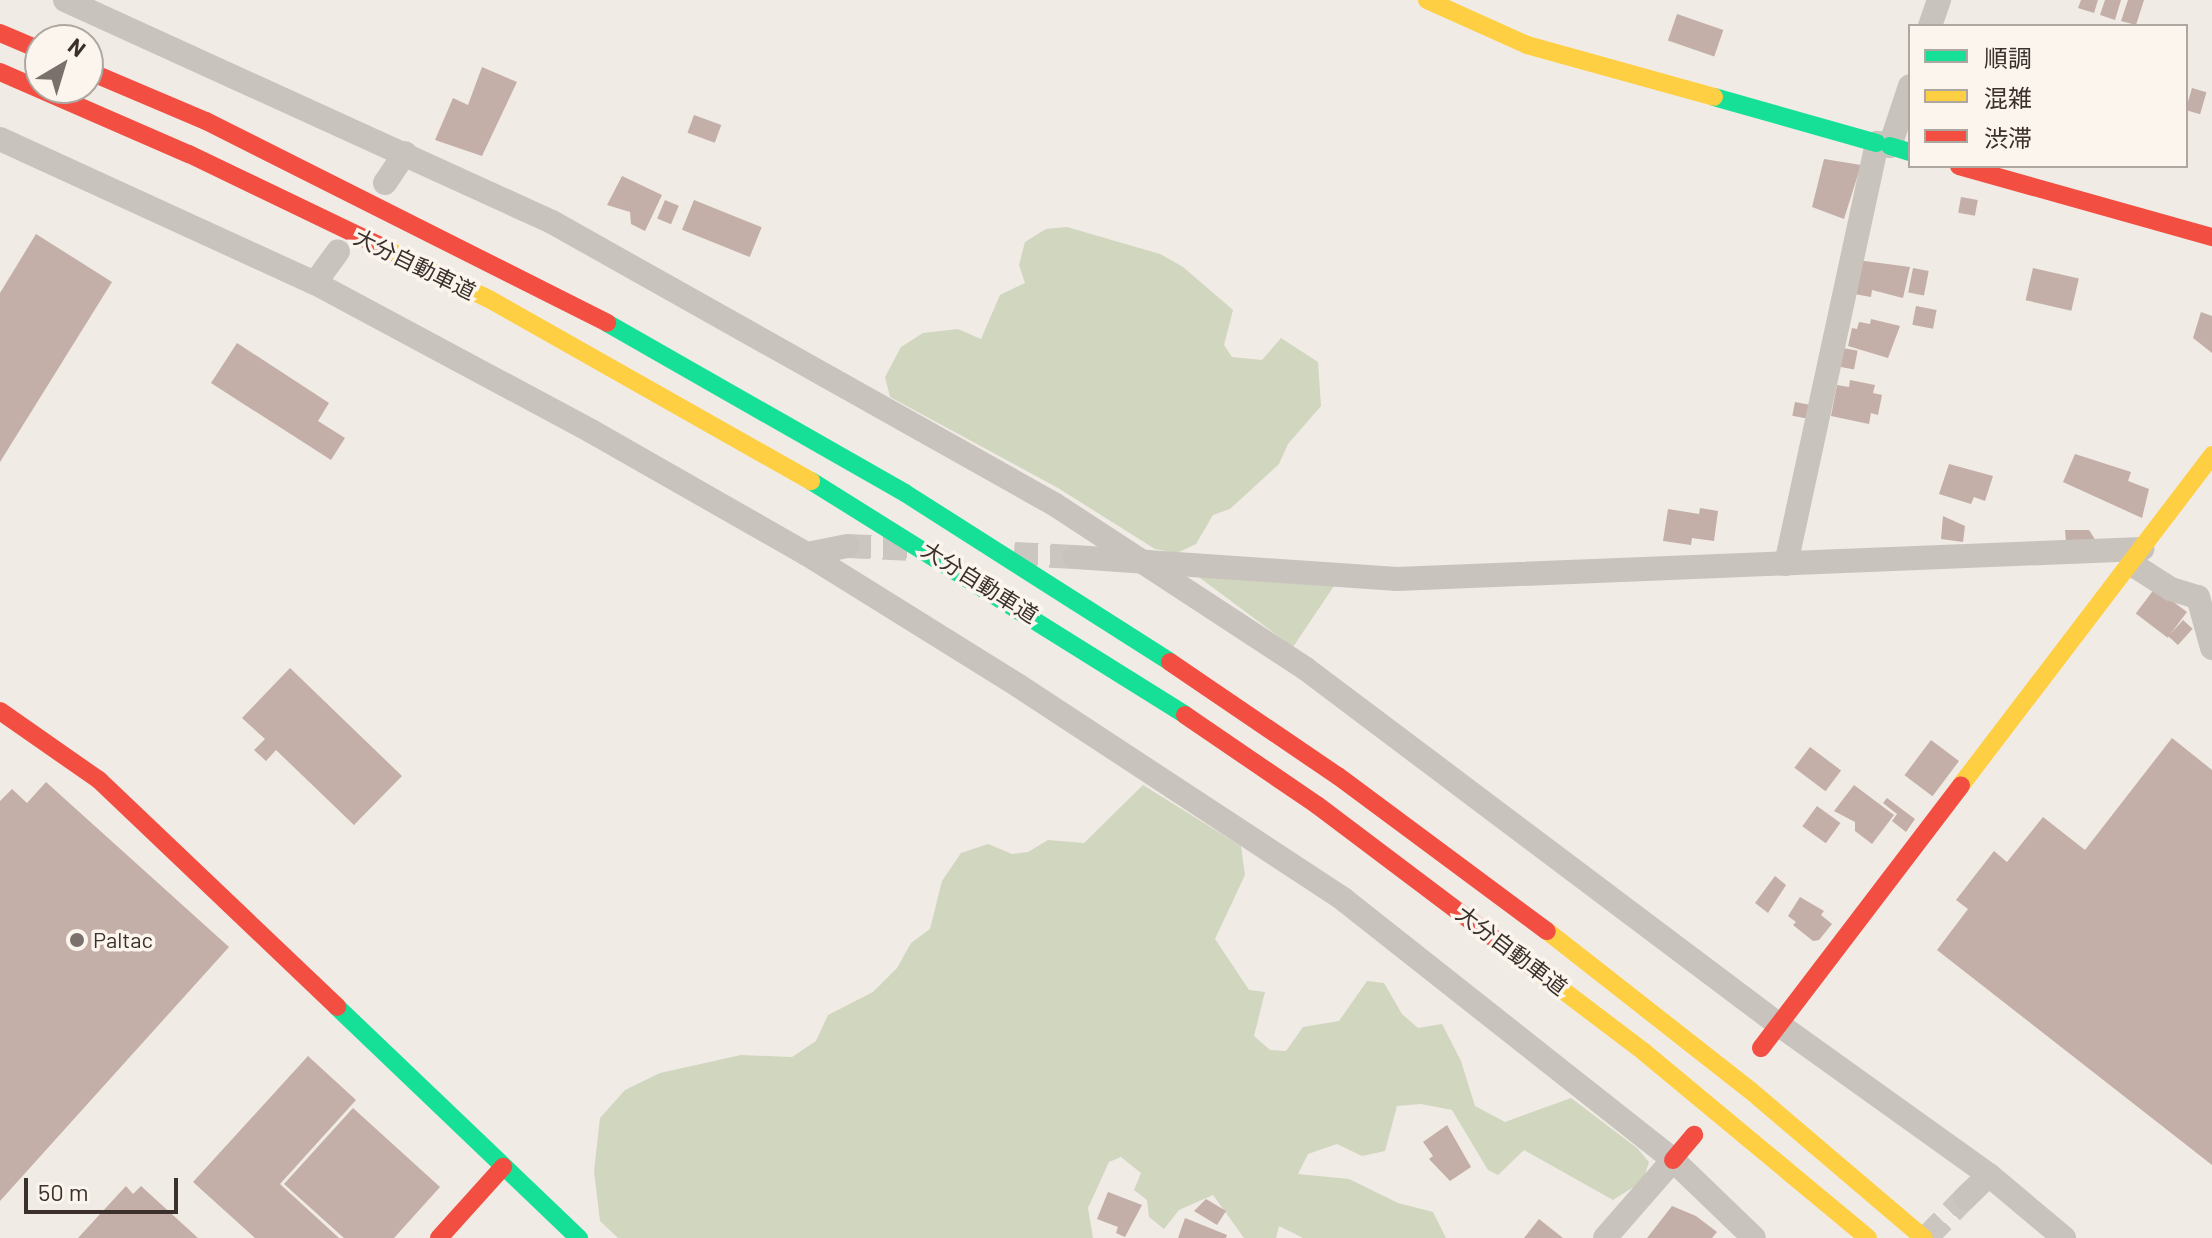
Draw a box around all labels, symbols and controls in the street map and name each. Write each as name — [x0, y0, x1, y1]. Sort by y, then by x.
north arrow — [24, 24, 104, 104]
legend — [1908, 24, 2188, 168]
text: N — [64, 32, 91, 61]
text: 順調 — [1984, 43, 2032, 72]
text: 混雑 — [1984, 83, 2032, 112]
text: 渋滞 — [1984, 123, 2032, 152]
street label: 大分自動車道 — [350, 223, 480, 305]
street label: 大分自動車道 — [917, 536, 1043, 628]
street label: 大分自動車道 — [1451, 900, 1573, 1000]
place label: Paltac — [93, 927, 153, 953]
marker: Paltac — [68, 931, 86, 949]
scale bar — [28, 1162, 182, 1212]
text: 50 m — [38, 1177, 89, 1206]

